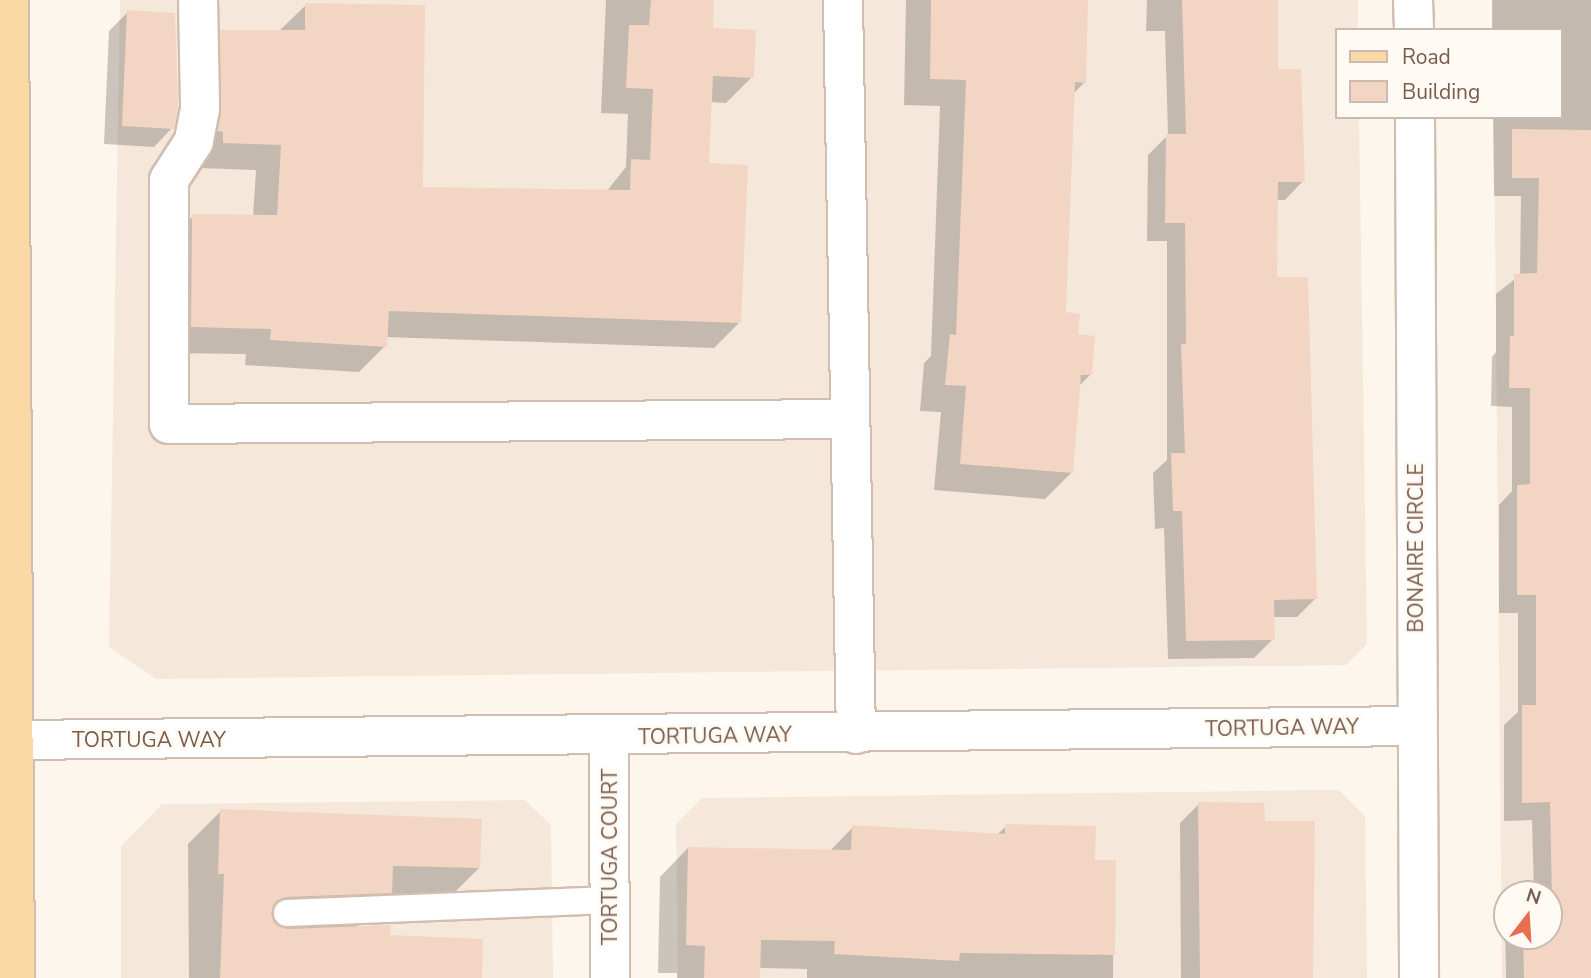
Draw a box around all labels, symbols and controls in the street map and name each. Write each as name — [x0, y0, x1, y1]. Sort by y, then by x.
legend — [1336, 28, 1563, 119]
text: Road — [1402, 43, 1451, 71]
text: Building — [1402, 78, 1480, 106]
street label: BONAIRE CIRCLE — [1403, 463, 1429, 633]
street label: TORTUGA WAY — [1205, 714, 1359, 742]
street label: TORTUGA WAY — [638, 722, 792, 750]
street label: TORTUGA WAY — [72, 727, 226, 753]
street label: TORTUGA COURT — [597, 769, 623, 945]
north arrow — [1493, 880, 1563, 950]
text: N — [1523, 882, 1544, 911]

